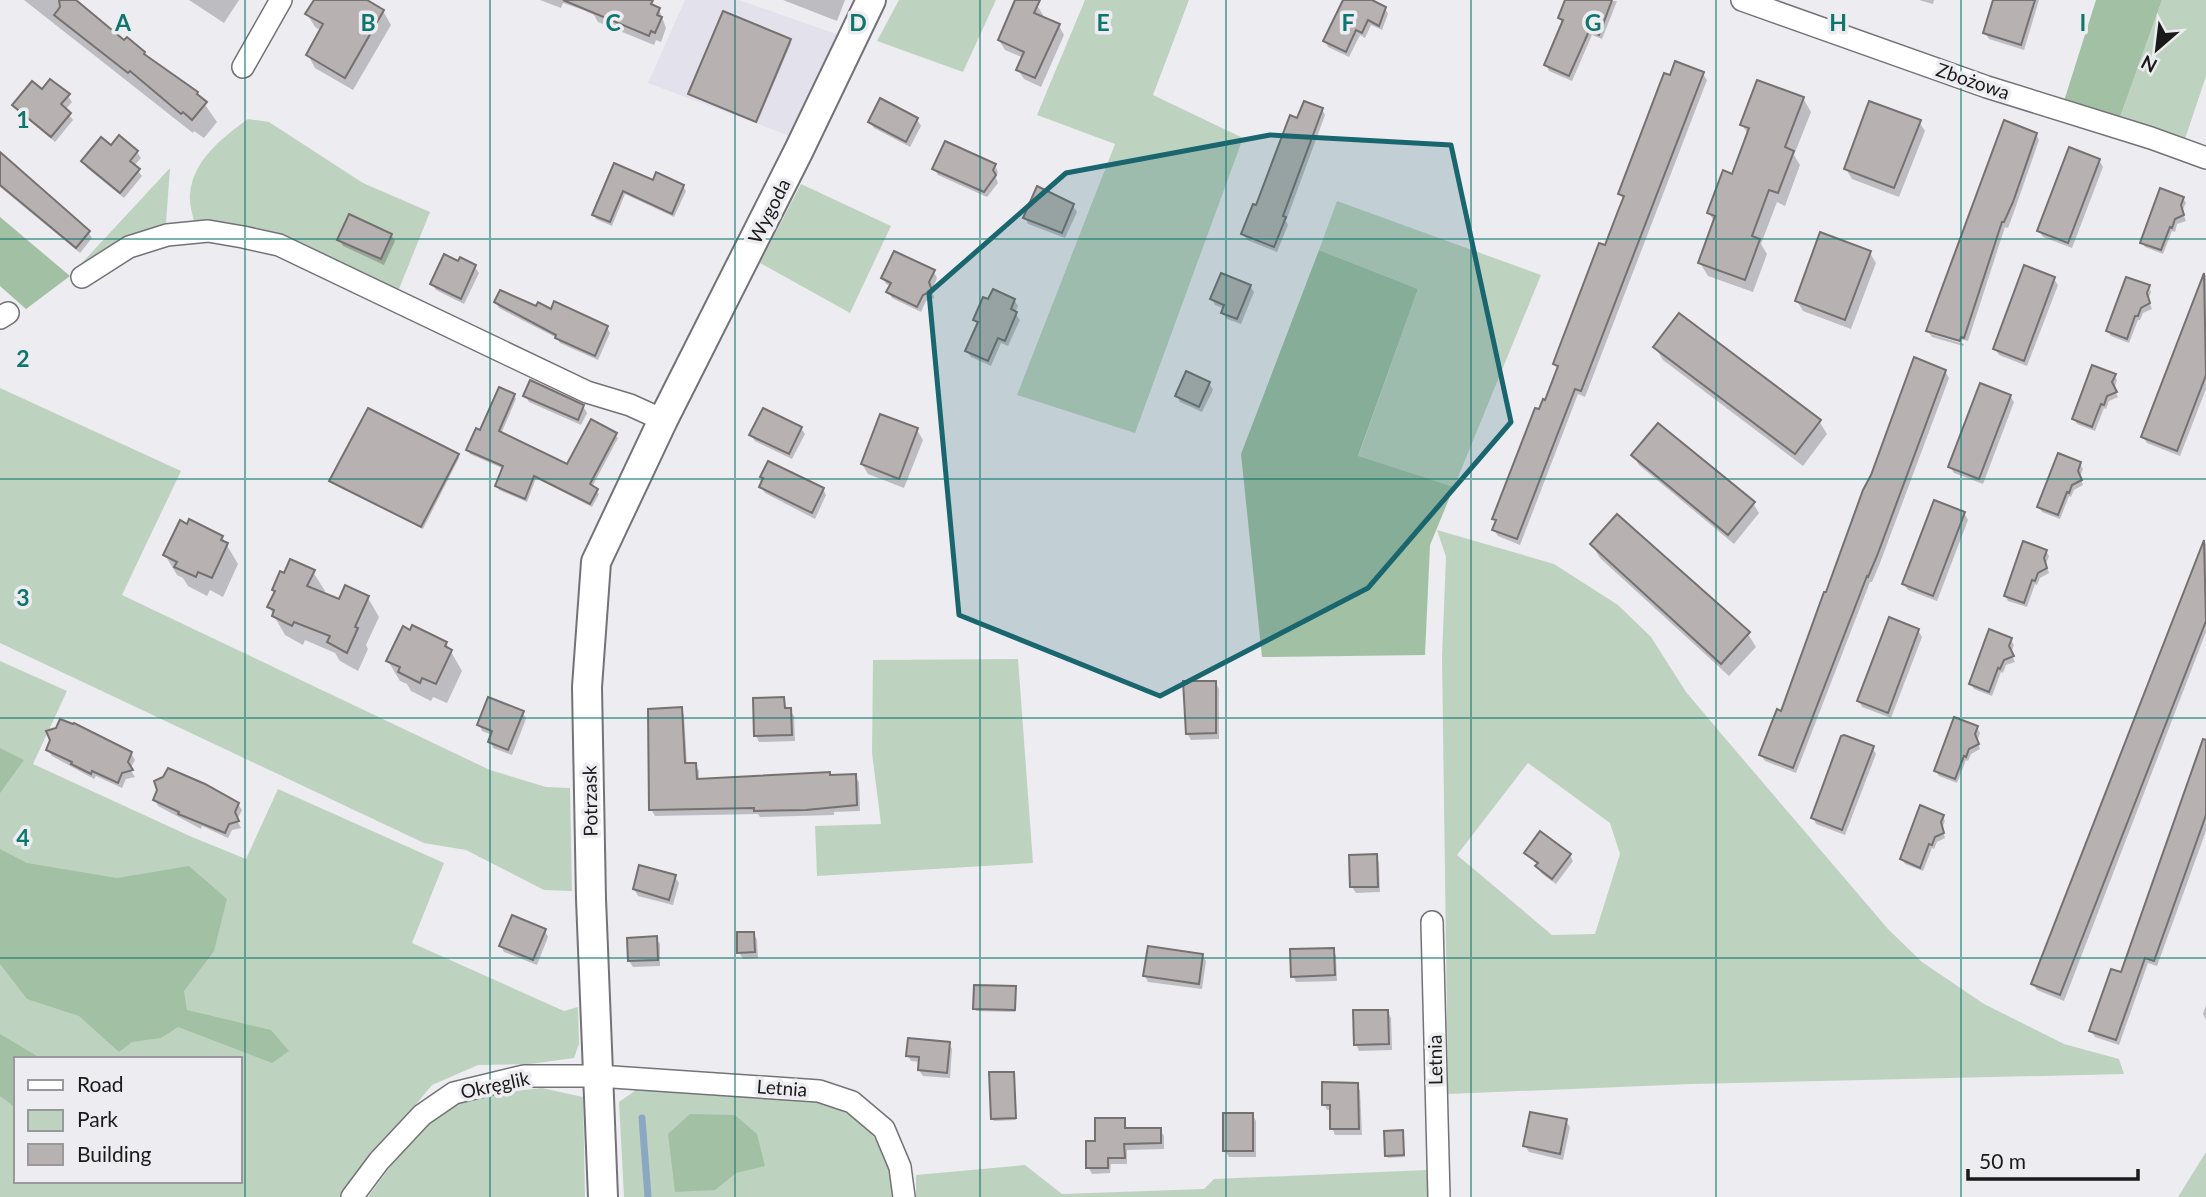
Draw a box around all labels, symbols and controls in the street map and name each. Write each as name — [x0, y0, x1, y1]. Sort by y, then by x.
text: A — [114, 8, 132, 36]
text: B — [360, 8, 376, 36]
text: C — [605, 8, 621, 36]
text: D — [849, 8, 867, 36]
text: E — [1096, 8, 1110, 36]
text: F — [1341, 8, 1355, 36]
text: G — [1585, 8, 1601, 36]
text: H — [1829, 8, 1847, 36]
text: I — [2080, 8, 2086, 36]
north arrow — [2122, 14, 2192, 84]
text: N — [2137, 51, 2161, 78]
street label: Zbożowa — [1934, 57, 2013, 104]
text: 1 — [16, 105, 30, 133]
street label: Wygoda — [743, 175, 795, 247]
text: 2 — [16, 344, 30, 372]
text: 3 — [16, 583, 30, 611]
street label: Potrzask — [577, 765, 602, 837]
text: 4 — [16, 823, 30, 851]
street label: Letnia — [1423, 1035, 1446, 1085]
legend — [14, 1057, 242, 1183]
street label: Okręglik — [458, 1066, 532, 1103]
text: Road — [77, 1071, 124, 1096]
street label: Letnia — [756, 1074, 808, 1101]
text: Park — [77, 1106, 118, 1131]
scale bar — [1968, 1138, 2138, 1182]
text: Building — [77, 1141, 152, 1166]
text: 50 m — [1979, 1148, 2026, 1173]

